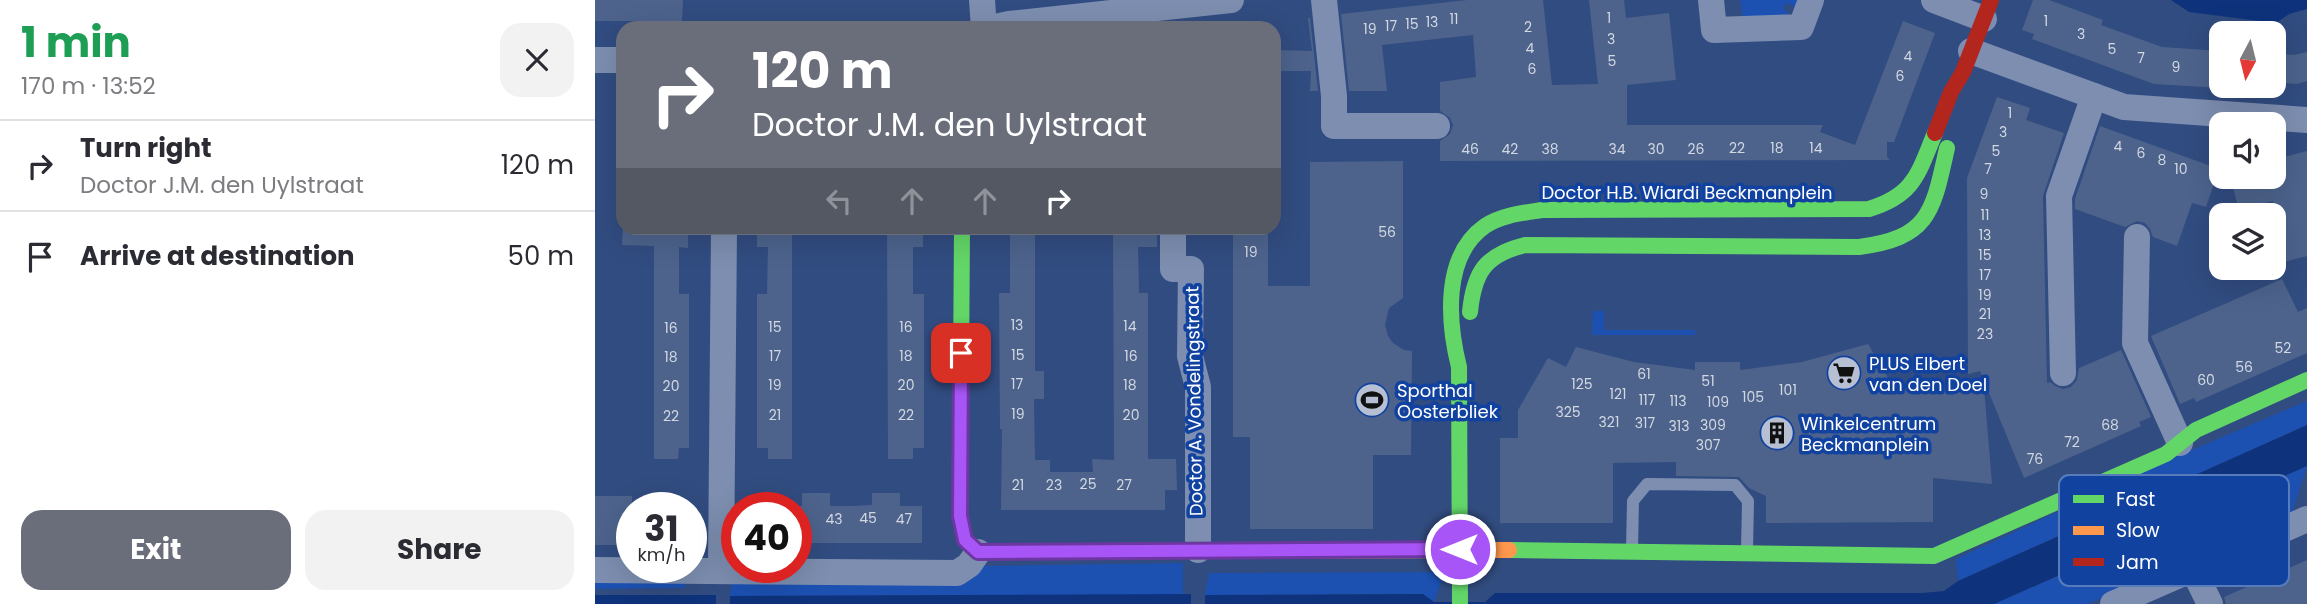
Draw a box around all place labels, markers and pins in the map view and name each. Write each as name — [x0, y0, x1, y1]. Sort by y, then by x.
pin — [931, 323, 991, 383]
place label: PLUS Elbert van den Doel — [1869, 351, 1987, 397]
supermarket icon: PLUS Elbert van den Doel — [1825, 354, 1863, 392]
place label: Sporthal Oosterbliek — [1397, 378, 1499, 424]
sports icon: Sporthal Oosterbliek — [1353, 381, 1391, 419]
place label: Winkelcentrum Beckmanplein — [1801, 411, 1936, 457]
building icon: Winkelcentrum Beckmanplein — [1758, 414, 1796, 452]

